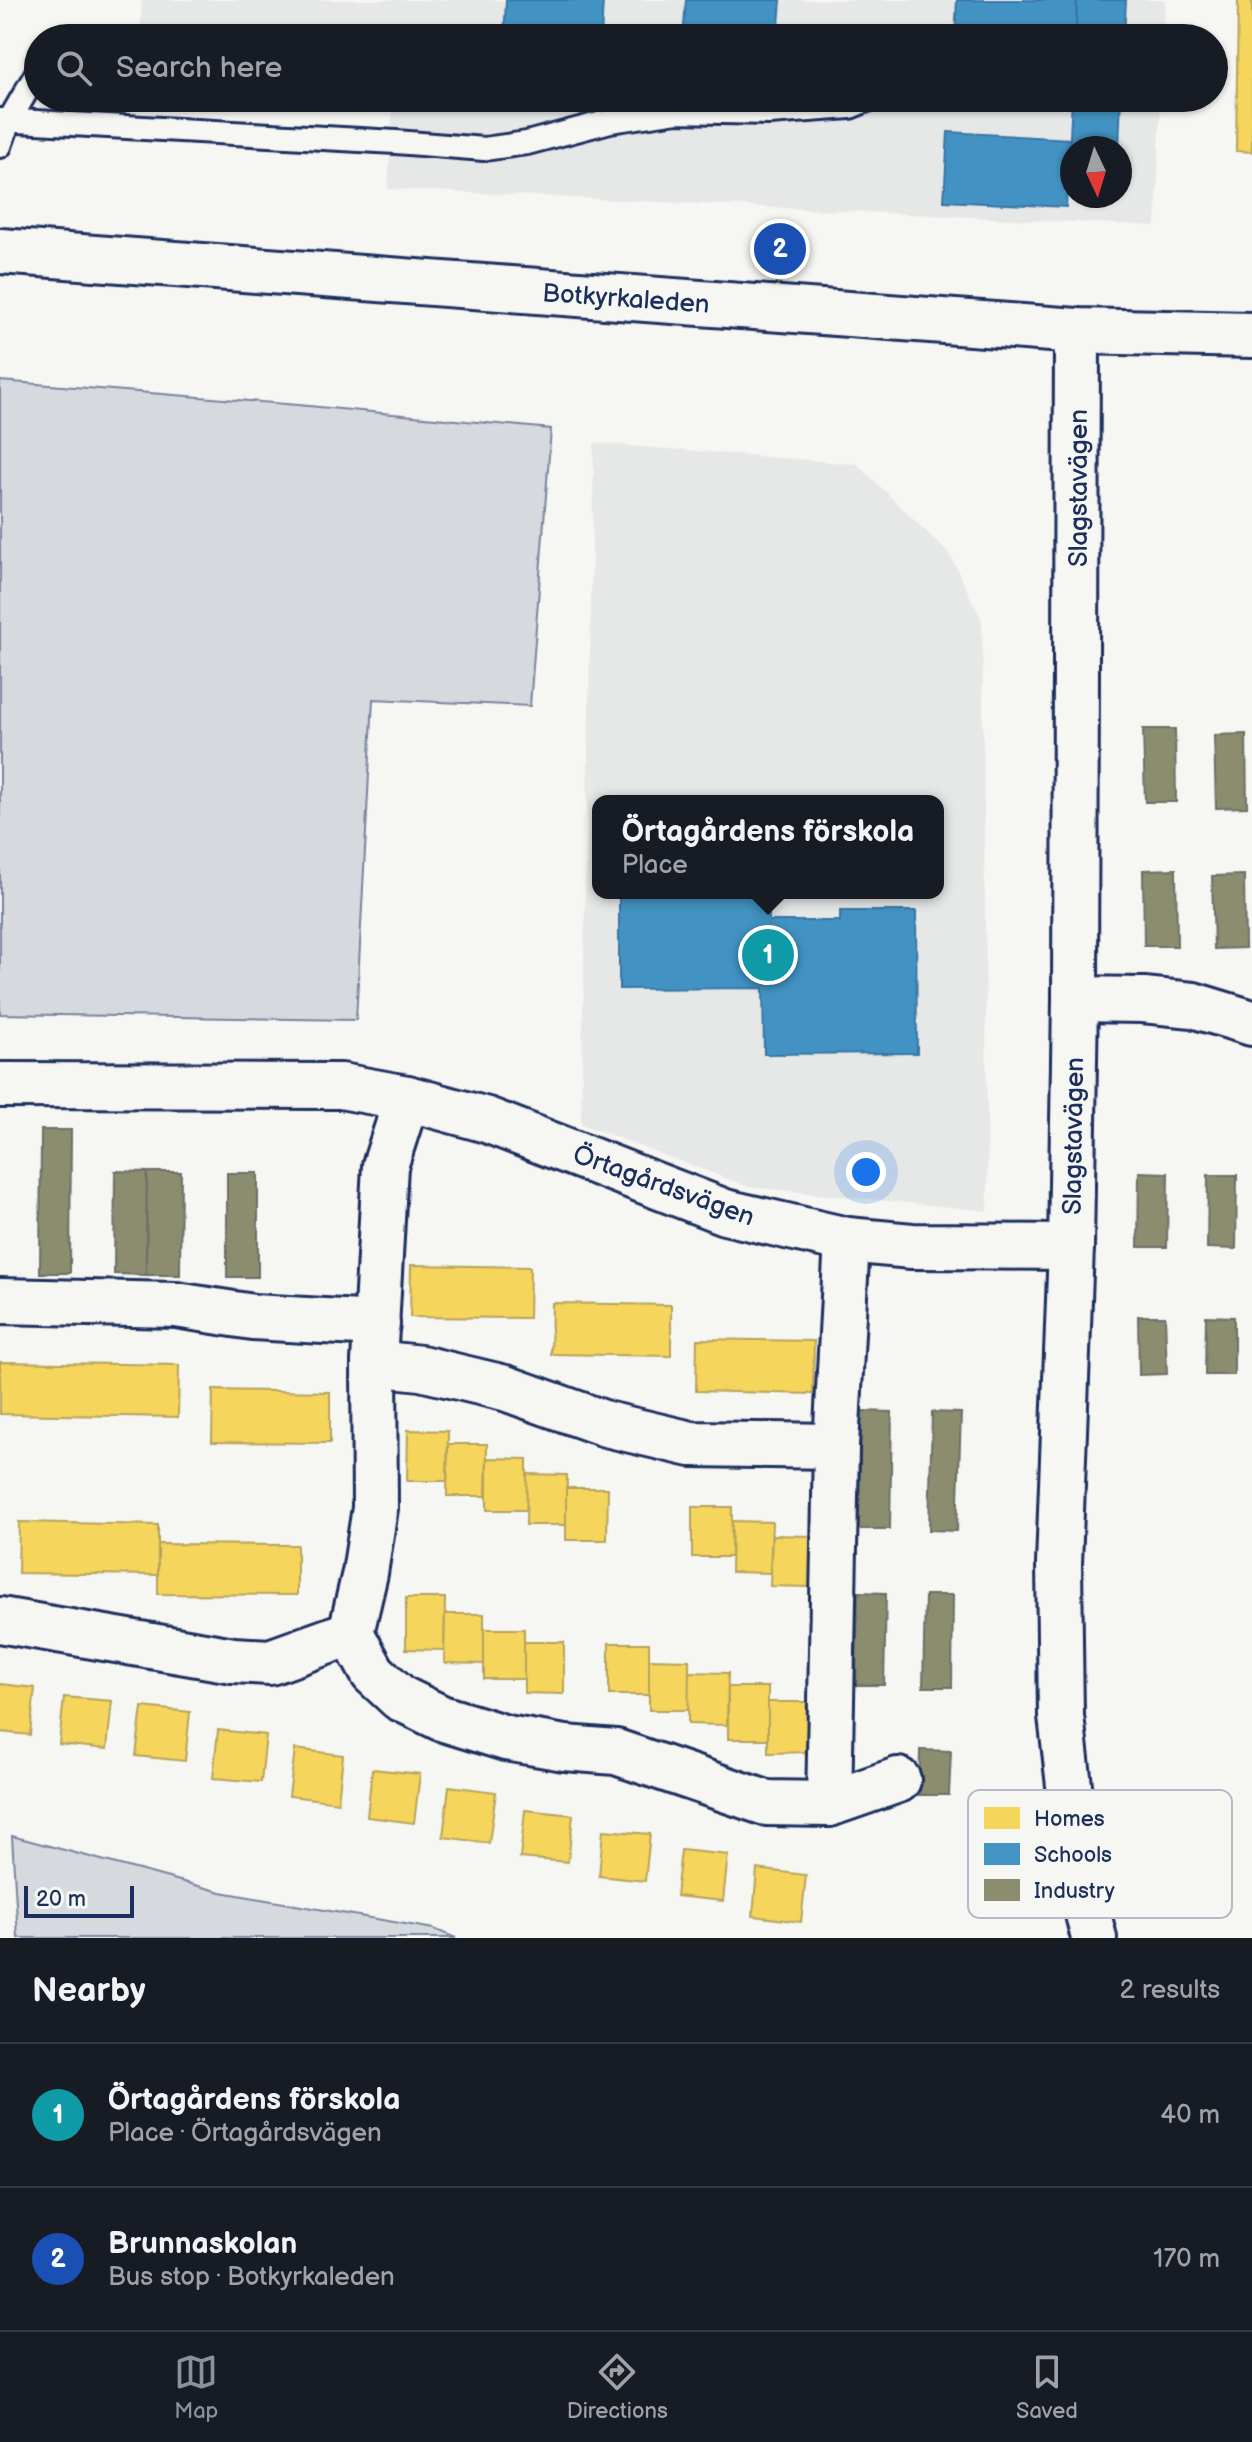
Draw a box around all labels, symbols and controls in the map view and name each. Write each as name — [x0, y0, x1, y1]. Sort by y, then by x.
search box — [24, 24, 1228, 112]
icon: search — [52, 46, 96, 90]
text: Search here — [116, 50, 282, 86]
north arrow — [1060, 136, 1132, 208]
pin: 2 — [754, 219, 806, 279]
street label: Botkyrkaleden — [541, 278, 711, 321]
street label: Slagstavägen — [1064, 409, 1095, 567]
popup — [592, 795, 944, 899]
text: Örtagårdens förskola — [622, 814, 914, 850]
text: Place — [622, 850, 688, 881]
pin: 1 — [742, 925, 794, 985]
street label: Slagstavägen — [1058, 1057, 1091, 1215]
street label: Örtagårdsvägen — [569, 1138, 759, 1234]
your location — [846, 1152, 886, 1192]
legend — [968, 1790, 1232, 1918]
text: Homes — [1034, 1806, 1105, 1833]
text: Schools — [1034, 1842, 1112, 1869]
text: Industry — [1034, 1878, 1115, 1905]
scale bar — [24, 1882, 134, 1918]
text: 20 m — [36, 1886, 86, 1913]
text: Nearby — [32, 1970, 146, 2011]
text: 2 results — [1120, 1975, 1220, 2006]
text: Örtagårdens förskola — [108, 2082, 400, 2118]
text: 1 — [53, 2100, 63, 2131]
text: 40 m — [1160, 2100, 1220, 2131]
text: Place · Örtagårdsvägen — [108, 2118, 382, 2149]
text: Brunnaskolan — [108, 2226, 297, 2262]
text: 2 — [50, 2244, 66, 2275]
text: 170 m — [1153, 2244, 1220, 2275]
text: Bus stop · Botkyrkaleden — [108, 2262, 395, 2293]
tab: Map — [174, 2350, 218, 2425]
tab: Directions — [567, 2350, 668, 2425]
tab: Saved — [1016, 2350, 1078, 2425]

